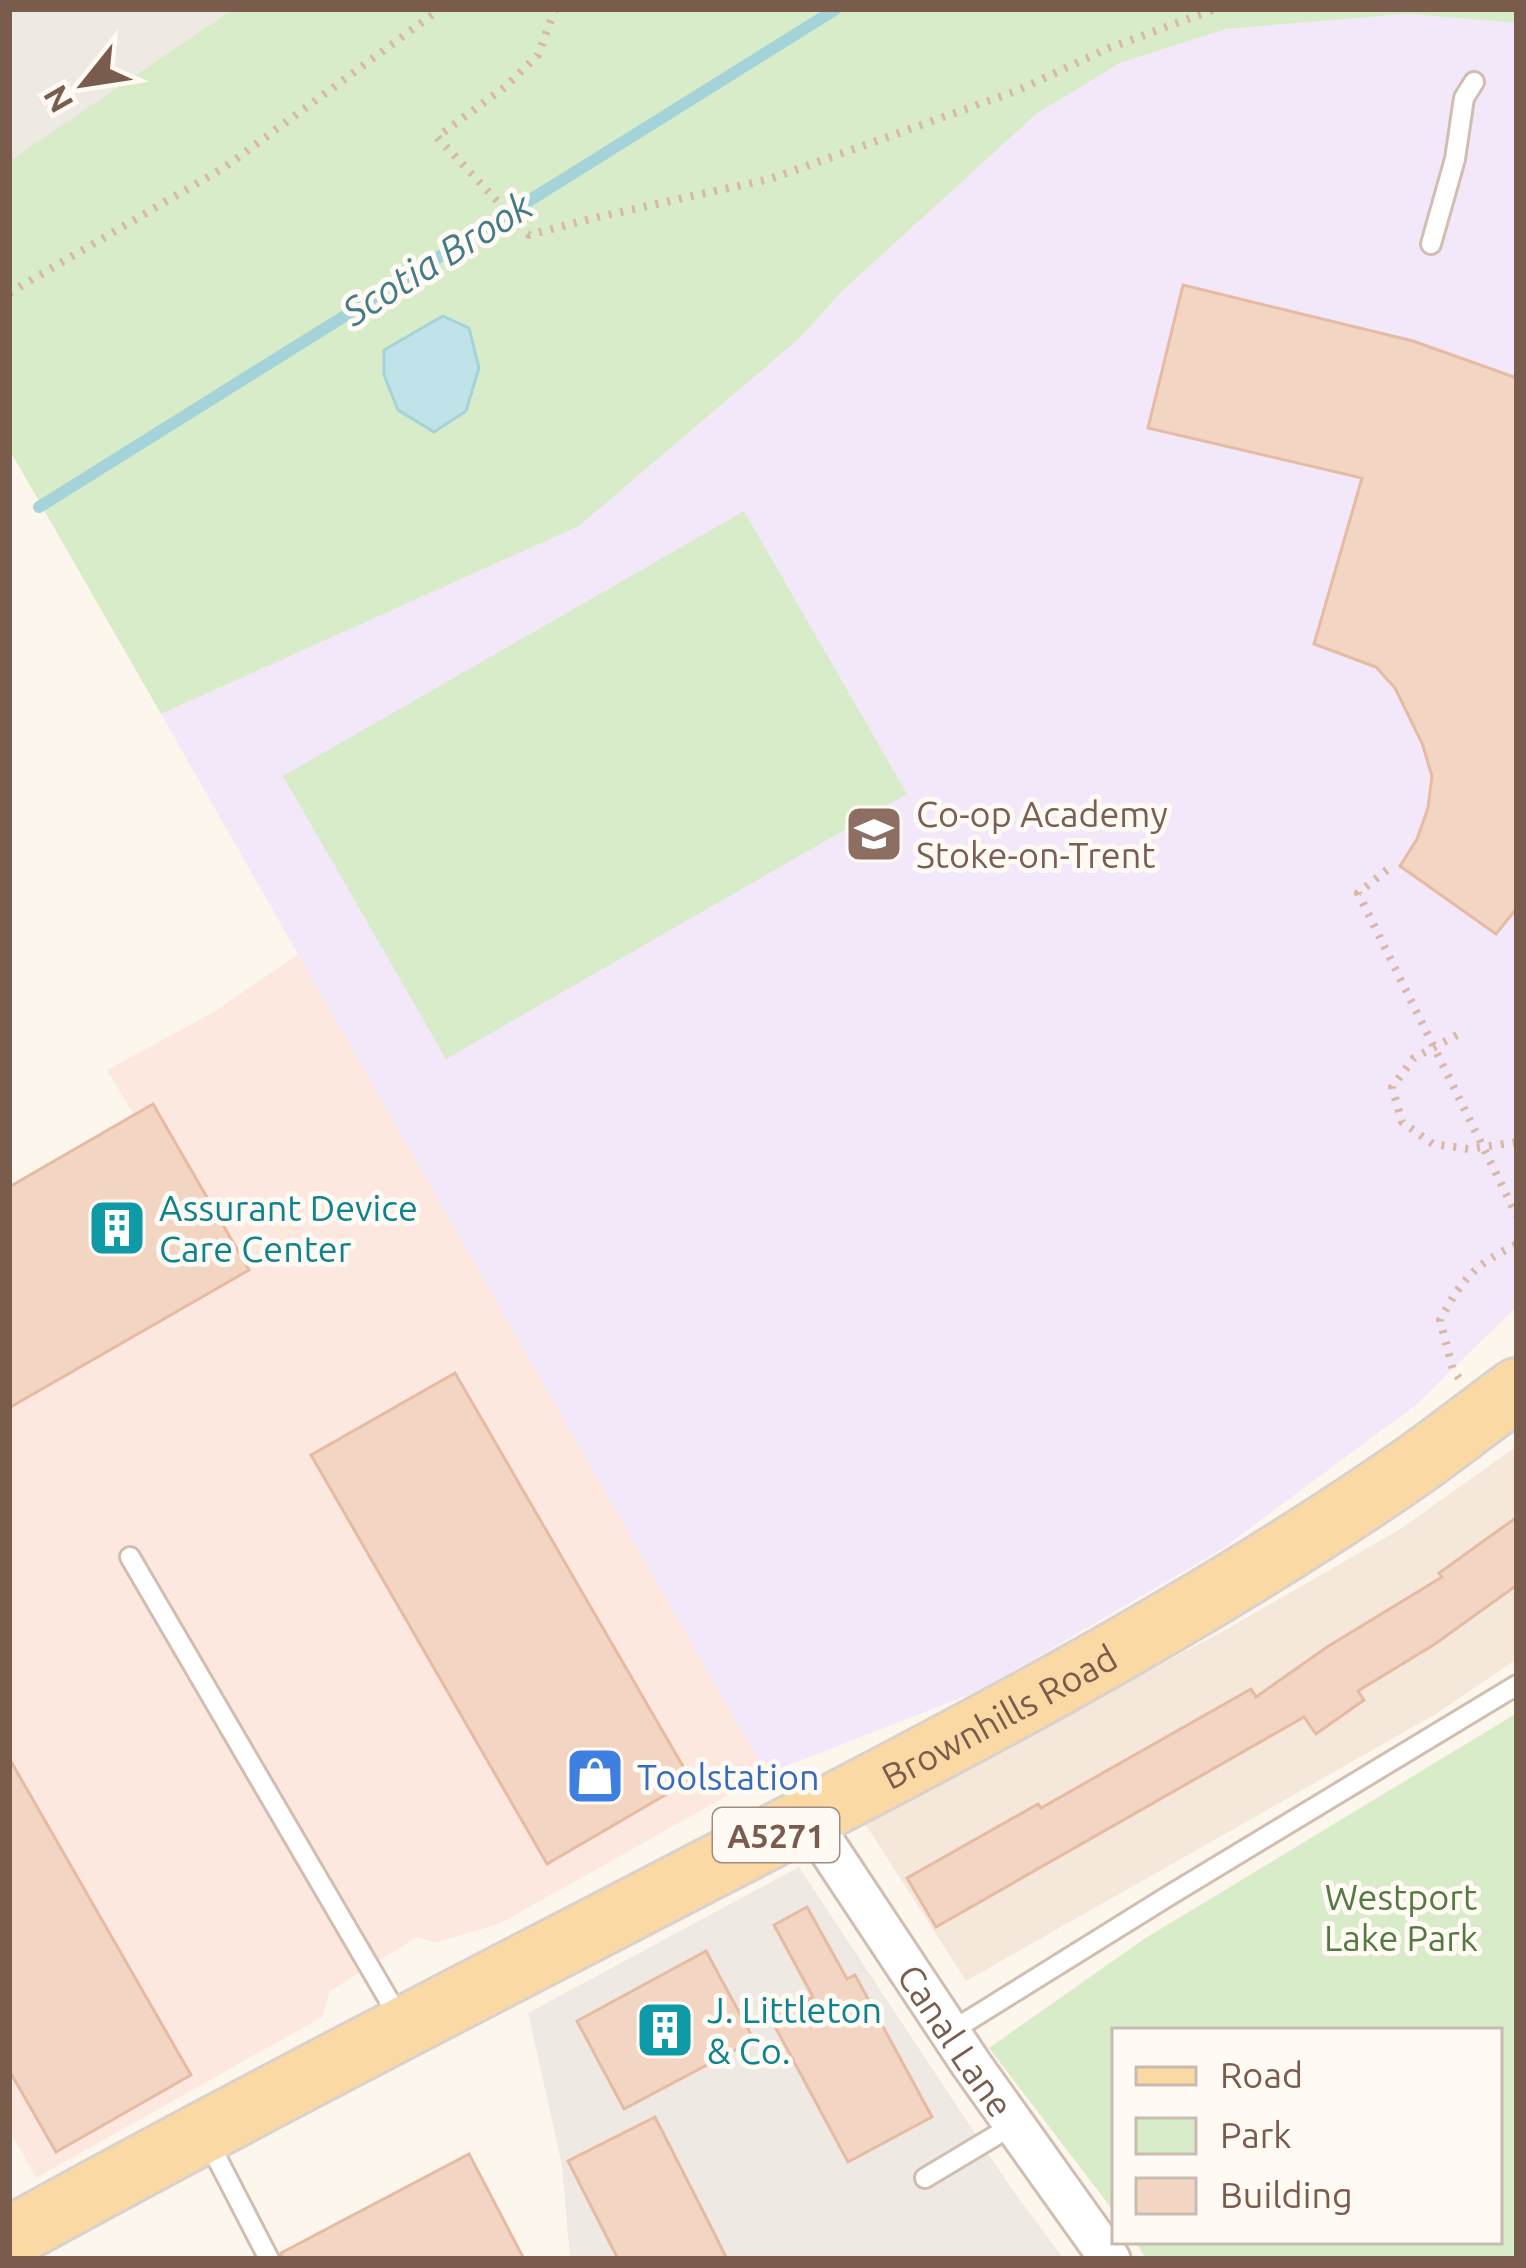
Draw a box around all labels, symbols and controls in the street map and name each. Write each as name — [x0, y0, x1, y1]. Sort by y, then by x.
north arrow — [24, 24, 144, 144]
text: N — [35, 79, 80, 119]
water label: Scotia Brook — [334, 183, 540, 334]
place label: Co-op Academy Stoke-on-Trent — [916, 793, 1168, 875]
school or university icon: Co-op Academy Stoke-on-Trent — [843, 803, 905, 865]
place label: Assurant Device Care Center — [159, 1187, 418, 1269]
building icon: Assurant Device Care Center — [86, 1197, 148, 1259]
street label: Brownhills Road — [874, 1636, 1123, 1796]
shop icon: Toolstation — [564, 1745, 626, 1807]
place label: Toolstation — [637, 1756, 820, 1797]
road number: A5271 — [713, 1808, 839, 1862]
park label: Westport Lake Park — [1324, 1876, 1478, 1958]
street label: Canal Lane — [890, 1956, 1022, 2124]
place label: J. Littleton & Co. — [707, 1989, 882, 2071]
building icon: J. Littleton & Co. — [634, 1999, 696, 2061]
legend — [1112, 2028, 1502, 2244]
text: Road — [1220, 2054, 1303, 2095]
text: Park — [1220, 2114, 1292, 2155]
text: Building — [1220, 2174, 1353, 2215]

